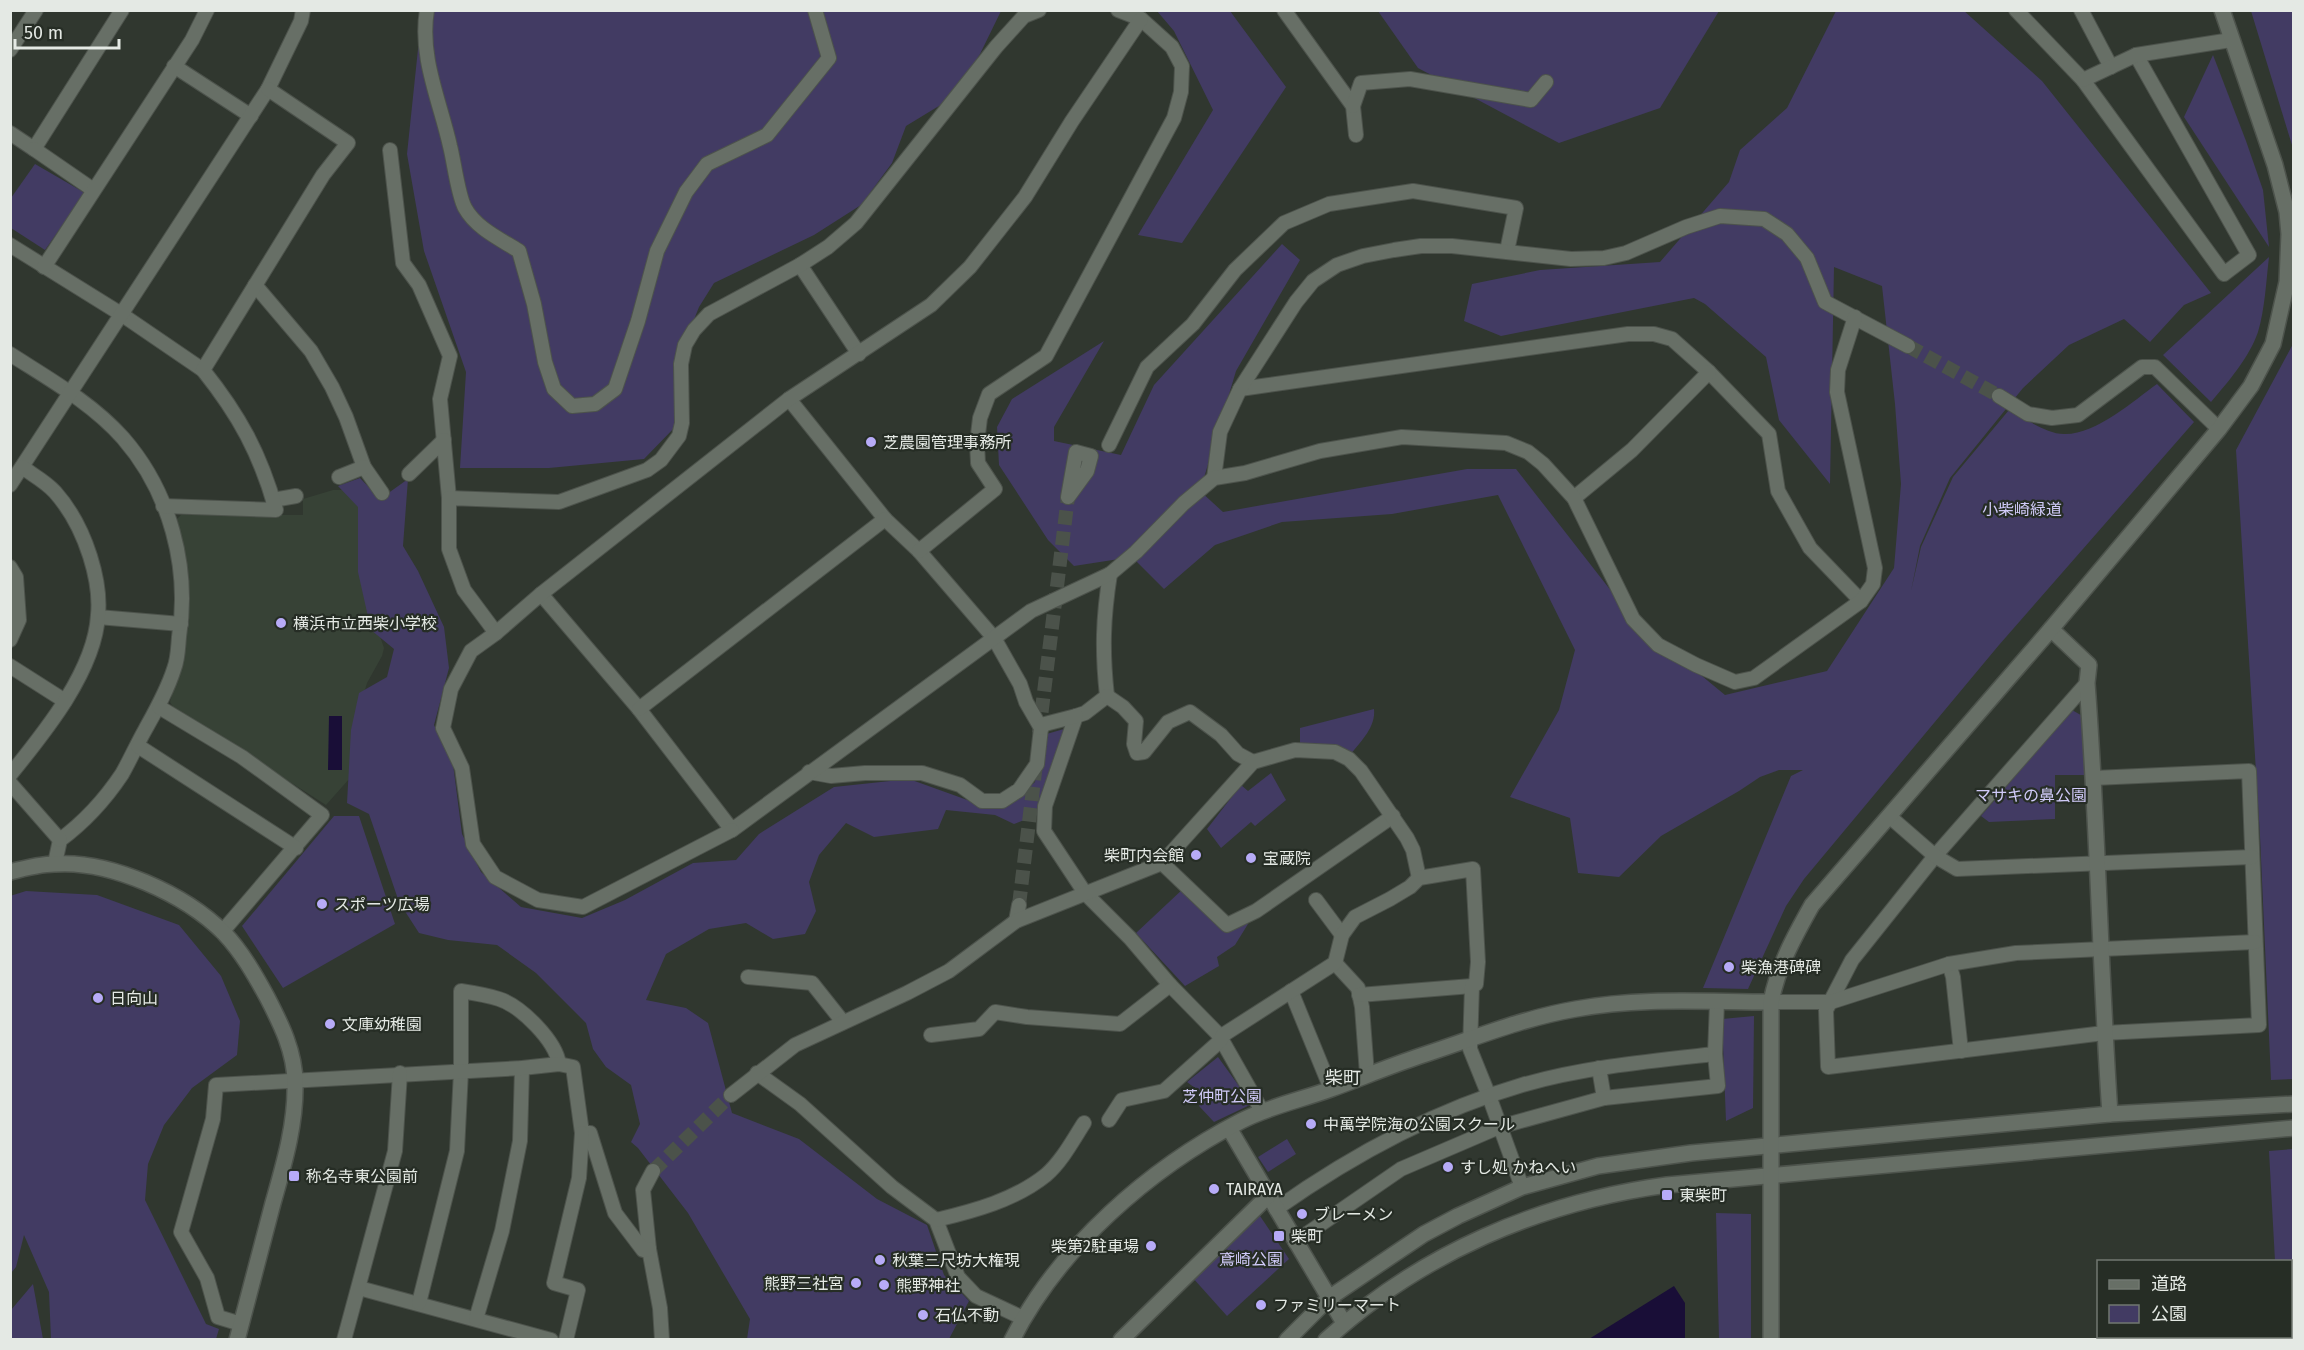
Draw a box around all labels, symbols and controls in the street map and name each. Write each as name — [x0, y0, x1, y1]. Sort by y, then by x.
scale bar — [15, 12, 118, 50]
text: 50 m — [24, 22, 63, 44]
place label: 芝農園管理事務所 — [883, 433, 1011, 452]
marker: 芝農園管理事務所 — [864, 435, 878, 449]
park label: 小柴崎緑道 — [1982, 500, 2062, 519]
place label: 横浜市立西柴小学校 — [293, 614, 437, 633]
marker: 横浜市立西柴小学校 — [274, 616, 288, 630]
park label: マサキの鼻公園 — [1975, 786, 2087, 805]
place label: 柴町内会館 — [1104, 846, 1184, 865]
marker: 柴町内会館 — [1189, 848, 1203, 862]
place label: 宝蔵院 — [1263, 849, 1311, 868]
marker: 宝蔵院 — [1244, 851, 1258, 865]
place label: スポーツ広場 — [334, 895, 430, 914]
marker: スポーツ広場 — [315, 897, 329, 911]
place label: 柴漁港碑碑 — [1741, 958, 1821, 977]
marker: 柴漁港碑碑 — [1722, 960, 1736, 974]
place label: 日向山 — [110, 989, 158, 1008]
marker: 日向山 — [91, 991, 105, 1005]
place label: 文庫幼稚園 — [342, 1015, 422, 1034]
marker: 文庫幼稚園 — [323, 1017, 337, 1031]
district label: 柴町 — [1325, 1067, 1361, 1089]
park label: 芝仲町公園 — [1182, 1087, 1262, 1106]
place label: 中萬学院海の公園スクール — [1323, 1115, 1515, 1134]
marker: 中萬学院海の公園スクール — [1304, 1117, 1318, 1131]
place label: すし処 かねへい — [1460, 1158, 1576, 1177]
marker: すし処 かねへい — [1441, 1160, 1455, 1174]
place label: 称名寺東公園前 — [306, 1167, 418, 1186]
marker: 称名寺東公園前 — [287, 1169, 301, 1183]
place label: TAIRAYA — [1226, 1180, 1283, 1199]
marker: TAIRAYA — [1207, 1182, 1221, 1196]
place label: 東柴町 — [1679, 1186, 1727, 1205]
marker: 東柴町 — [1660, 1188, 1674, 1202]
place label: ブレーメン — [1314, 1205, 1393, 1224]
marker: ブレーメン — [1295, 1207, 1309, 1221]
place label: 柴町 — [1291, 1227, 1323, 1246]
marker: 柴町 — [1272, 1229, 1286, 1243]
place label: 柴第2駐車場 — [1051, 1237, 1139, 1256]
marker: 柴第2駐車場 — [1144, 1239, 1158, 1253]
park label: 鳶崎公園 — [1219, 1250, 1283, 1269]
place label: 秋葉三尺坊大権現 — [892, 1251, 1020, 1270]
marker: 秋葉三尺坊大権現 — [873, 1253, 887, 1267]
legend — [2097, 1260, 2292, 1338]
text: 道路 — [2151, 1273, 2187, 1295]
place label: 熊野三社宮 — [764, 1274, 844, 1293]
marker: 熊野三社宮 — [849, 1276, 863, 1290]
place label: 熊野神社 — [896, 1276, 960, 1295]
marker: 熊野神社 — [877, 1278, 891, 1292]
place label: ファミリーマート — [1273, 1296, 1401, 1315]
marker: ファミリーマート — [1254, 1298, 1268, 1312]
text: 公園 — [2151, 1303, 2187, 1325]
place label: 石仏不動 — [935, 1306, 999, 1325]
marker: 石仏不動 — [916, 1308, 930, 1322]

